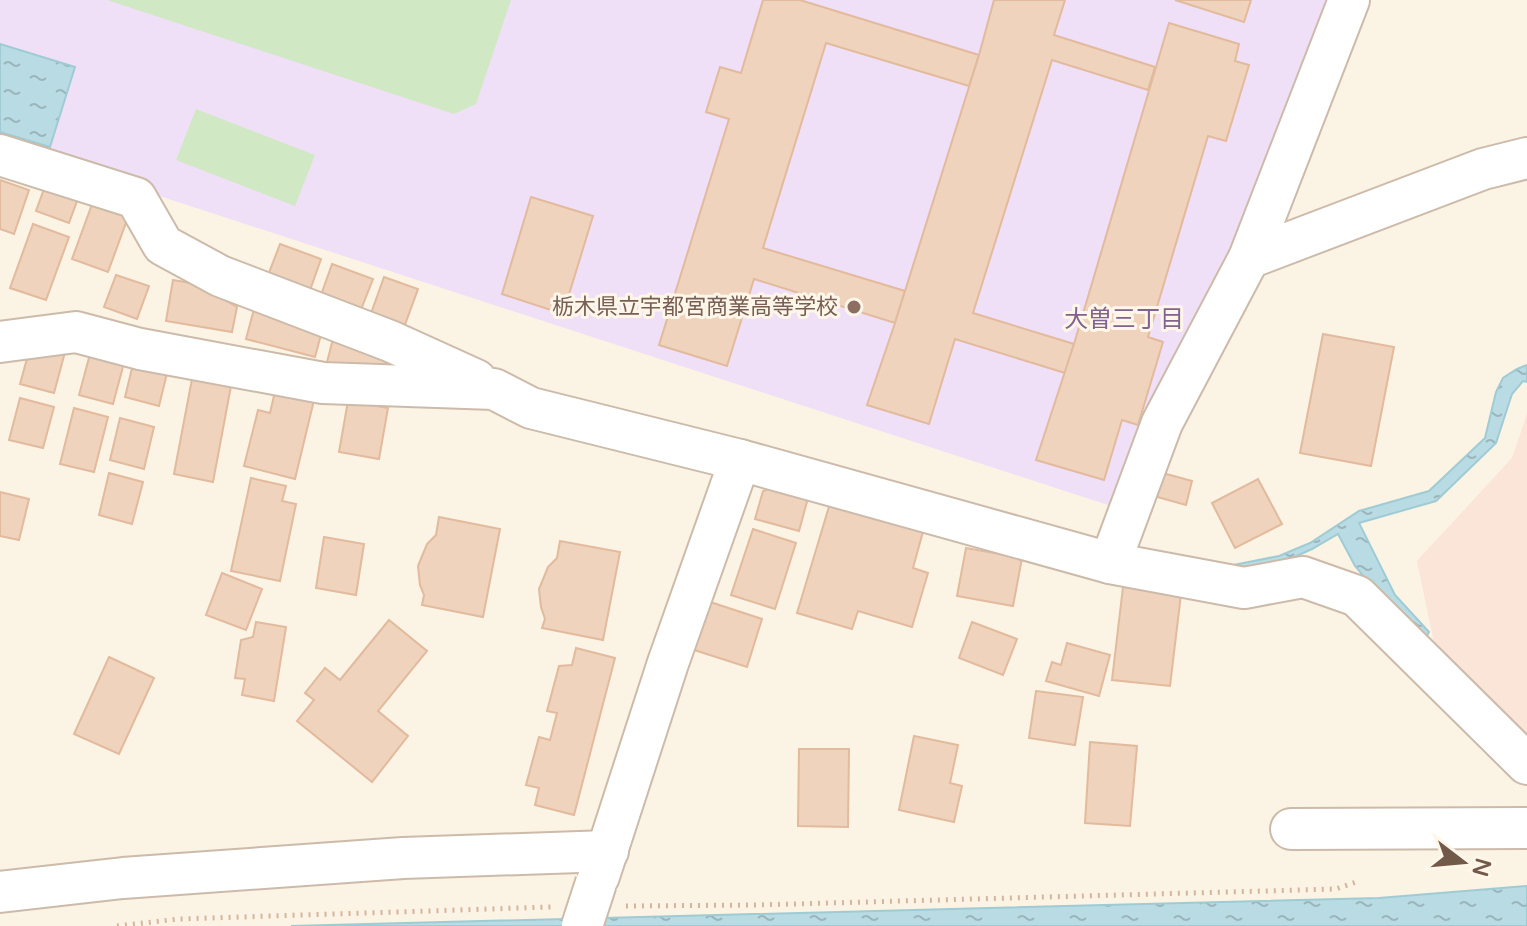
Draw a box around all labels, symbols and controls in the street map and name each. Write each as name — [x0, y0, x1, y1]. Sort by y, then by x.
place label: 栃木県立宇都宮商業高等学校 — [552, 294, 838, 320]
marker: 栃木県立宇都宮商業高等学校 — [845, 298, 863, 316]
district label: 大曽三丁目 — [1064, 305, 1184, 334]
north arrow — [1423, 822, 1503, 902]
text: N — [1466, 855, 1496, 879]

